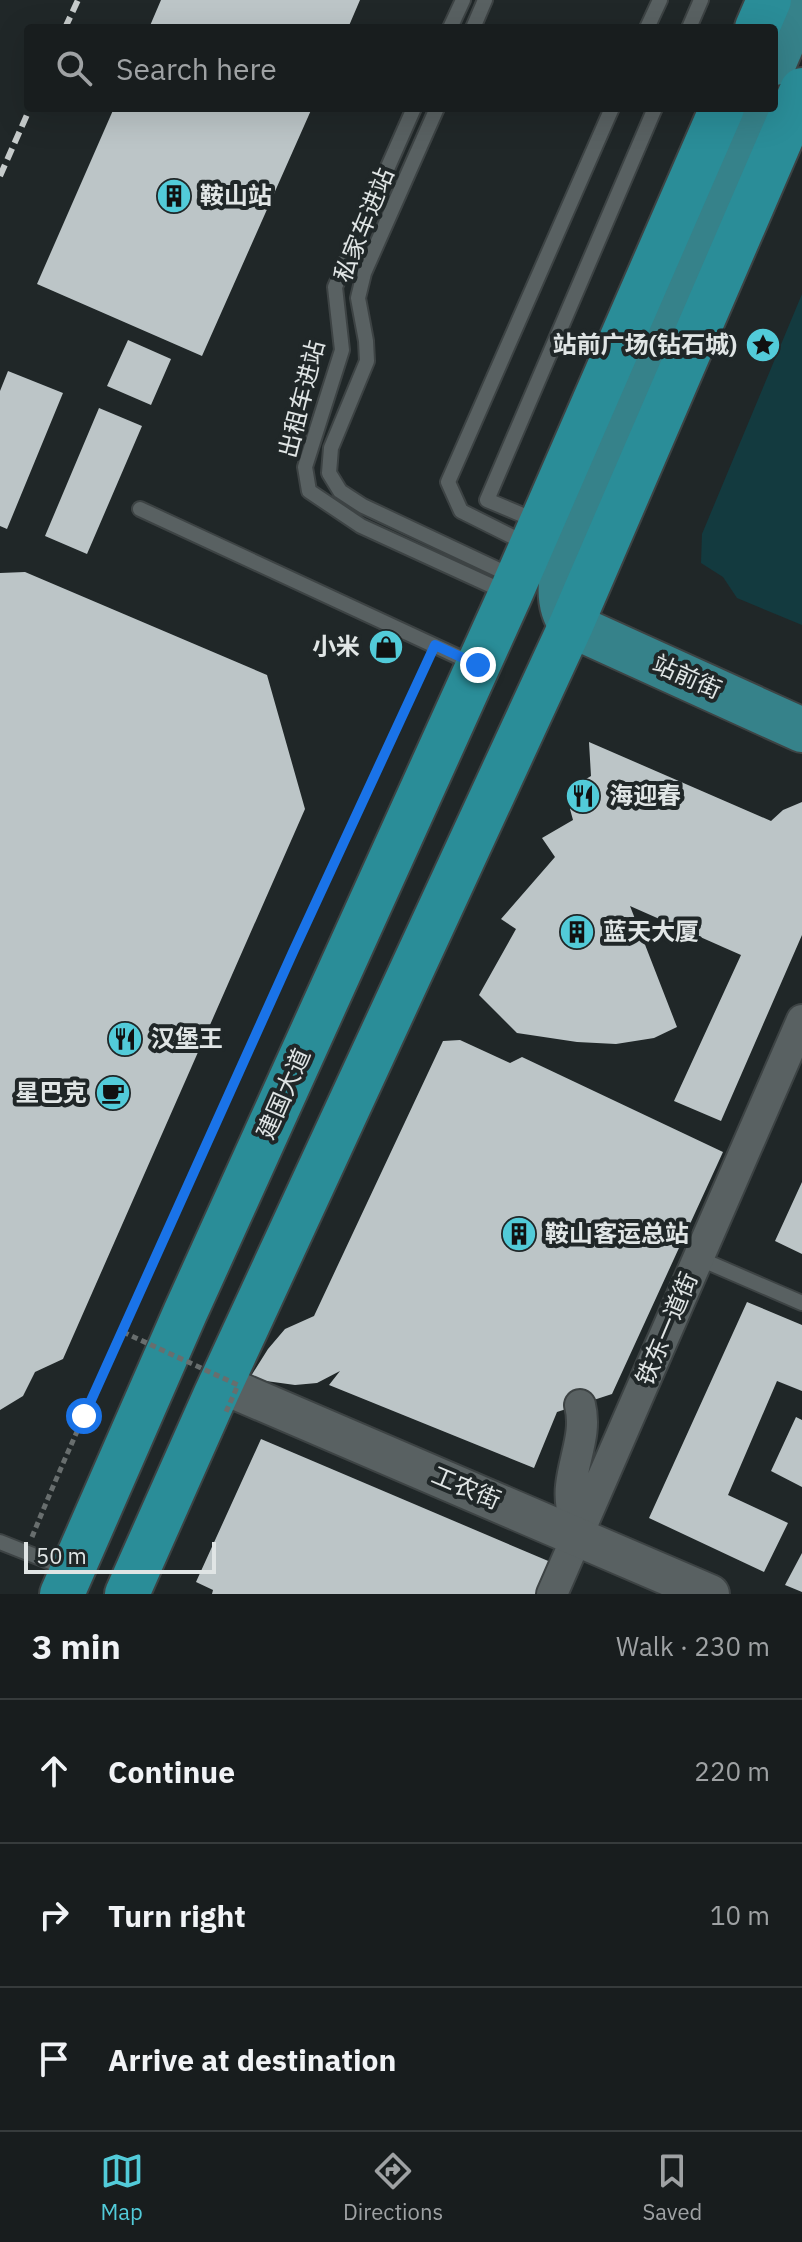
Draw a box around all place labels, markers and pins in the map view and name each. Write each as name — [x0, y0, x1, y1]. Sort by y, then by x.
building icon: 鞍山站 — [155, 177, 193, 215]
place label: 鞍山站 — [200, 179, 272, 211]
place icon: 站前广场(钻石城) — [744, 326, 782, 364]
place label: 站前广场(钻石城) — [553, 328, 737, 360]
shop icon: 小米 — [367, 628, 405, 666]
place label: 小米 — [312, 630, 360, 662]
restaurant icon: 海迎春 — [564, 777, 602, 815]
place label: 海迎春 — [609, 779, 681, 811]
building icon: 蓝天大厦 — [558, 913, 596, 951]
place label: 蓝天大厦 — [603, 915, 699, 947]
restaurant icon: 汉堡王 — [106, 1020, 144, 1058]
place label: 汉堡王 — [151, 1022, 223, 1054]
cafe icon: 星巴克 — [94, 1074, 132, 1112]
place label: 星巴克 — [15, 1076, 87, 1108]
building icon: 鞍山客运总站 — [500, 1215, 538, 1253]
place label: 鞍山客运总站 — [545, 1217, 689, 1249]

